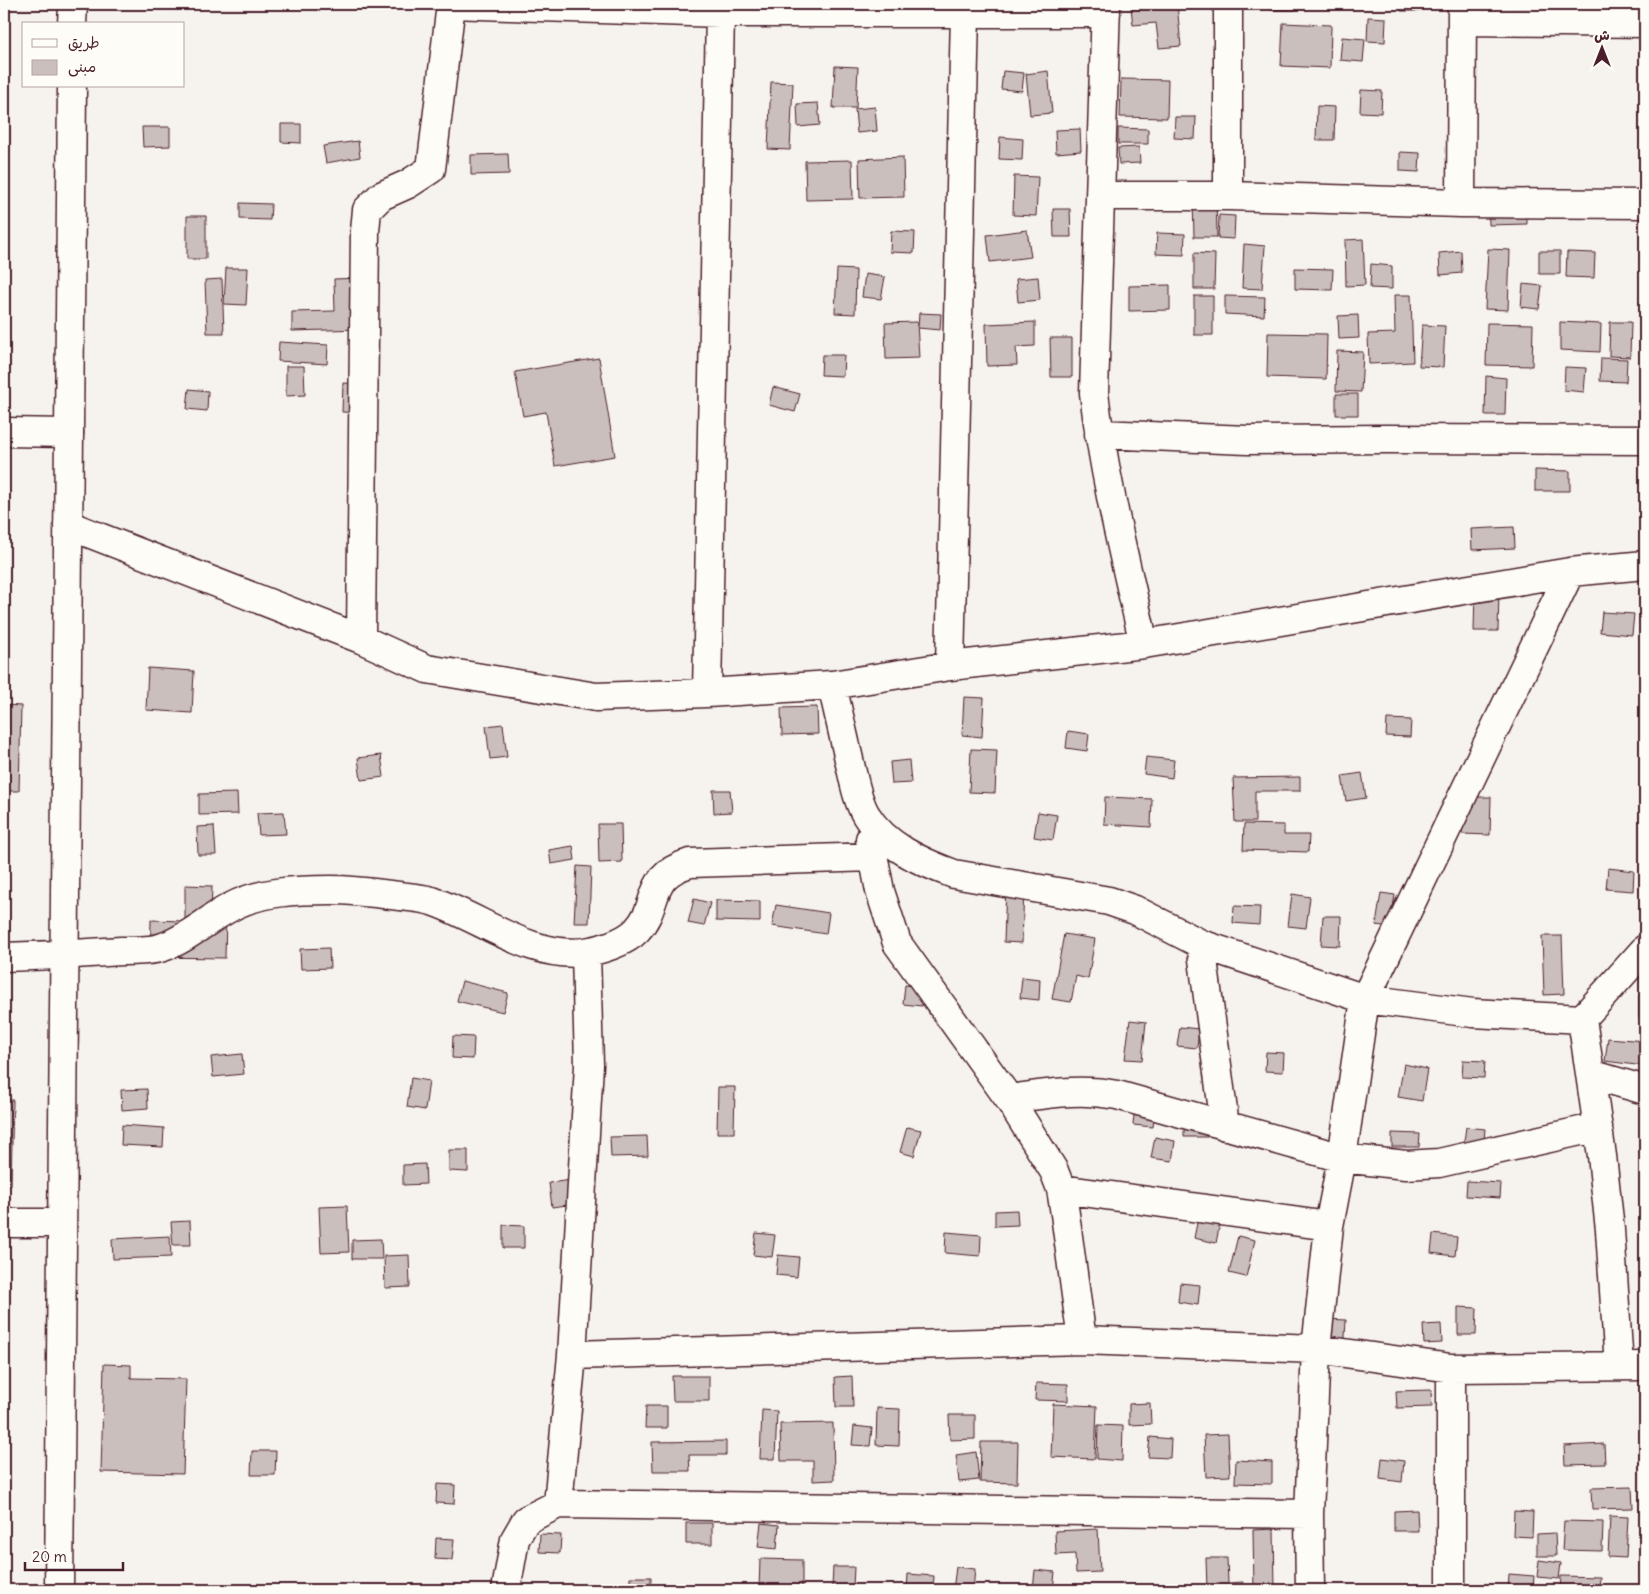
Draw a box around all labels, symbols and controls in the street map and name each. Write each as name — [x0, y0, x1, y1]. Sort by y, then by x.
legend — [22, 22, 185, 88]
north arrow — [1576, 22, 1626, 72]
text: ش — [1594, 26, 1610, 44]
text: طريق — [68, 33, 100, 52]
text: مبنى — [68, 57, 96, 77]
scale bar — [25, 1539, 122, 1571]
text: 20 m — [32, 1547, 67, 1566]

